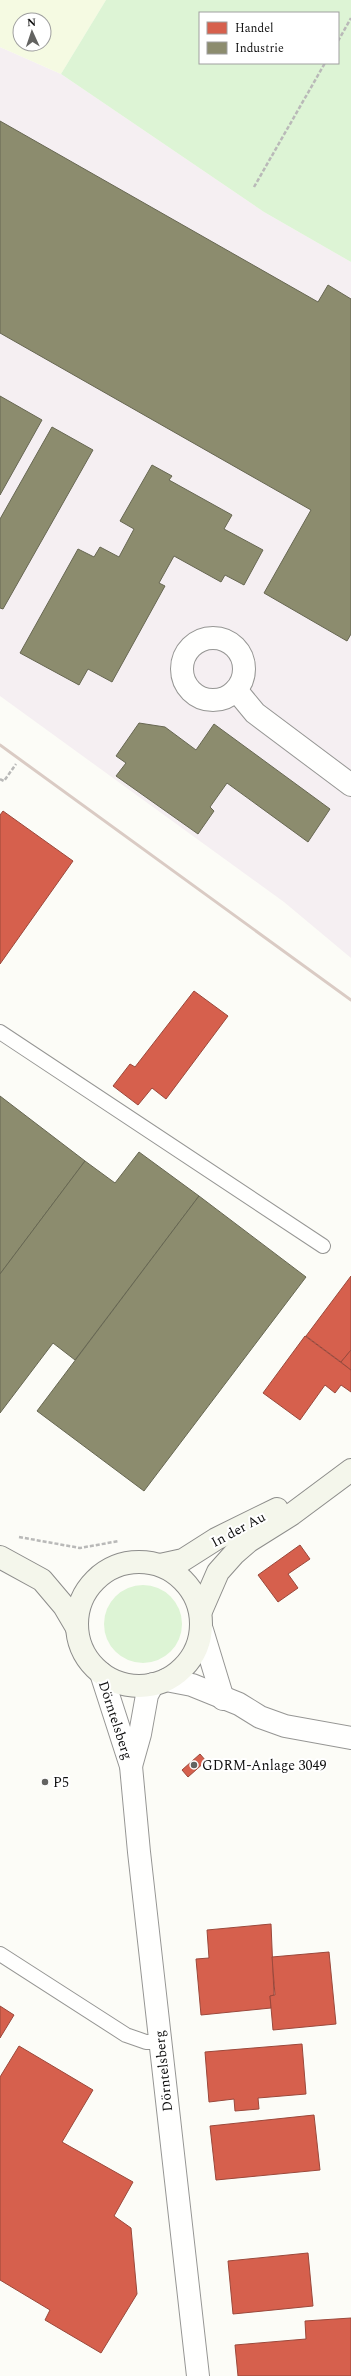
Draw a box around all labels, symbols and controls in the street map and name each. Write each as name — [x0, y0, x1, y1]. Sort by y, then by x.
north arrow — [12, 12, 52, 52]
legend — [199, 12, 339, 64]
text: N — [27, 14, 36, 31]
text: Handel — [235, 19, 274, 38]
text: Industrie — [235, 39, 284, 58]
street label: In der Au — [207, 1506, 269, 1553]
street label: Dörntelsberg — [93, 1678, 138, 1762]
place label: GDRM-Anlage 3049 — [202, 1755, 326, 1776]
marker: GDRM-Anlage 3049 — [189, 1760, 199, 1770]
place label: P5 — [53, 1772, 69, 1793]
marker: P5 — [40, 1777, 50, 1787]
street label: Dörntelsberg — [149, 2029, 178, 2113]

